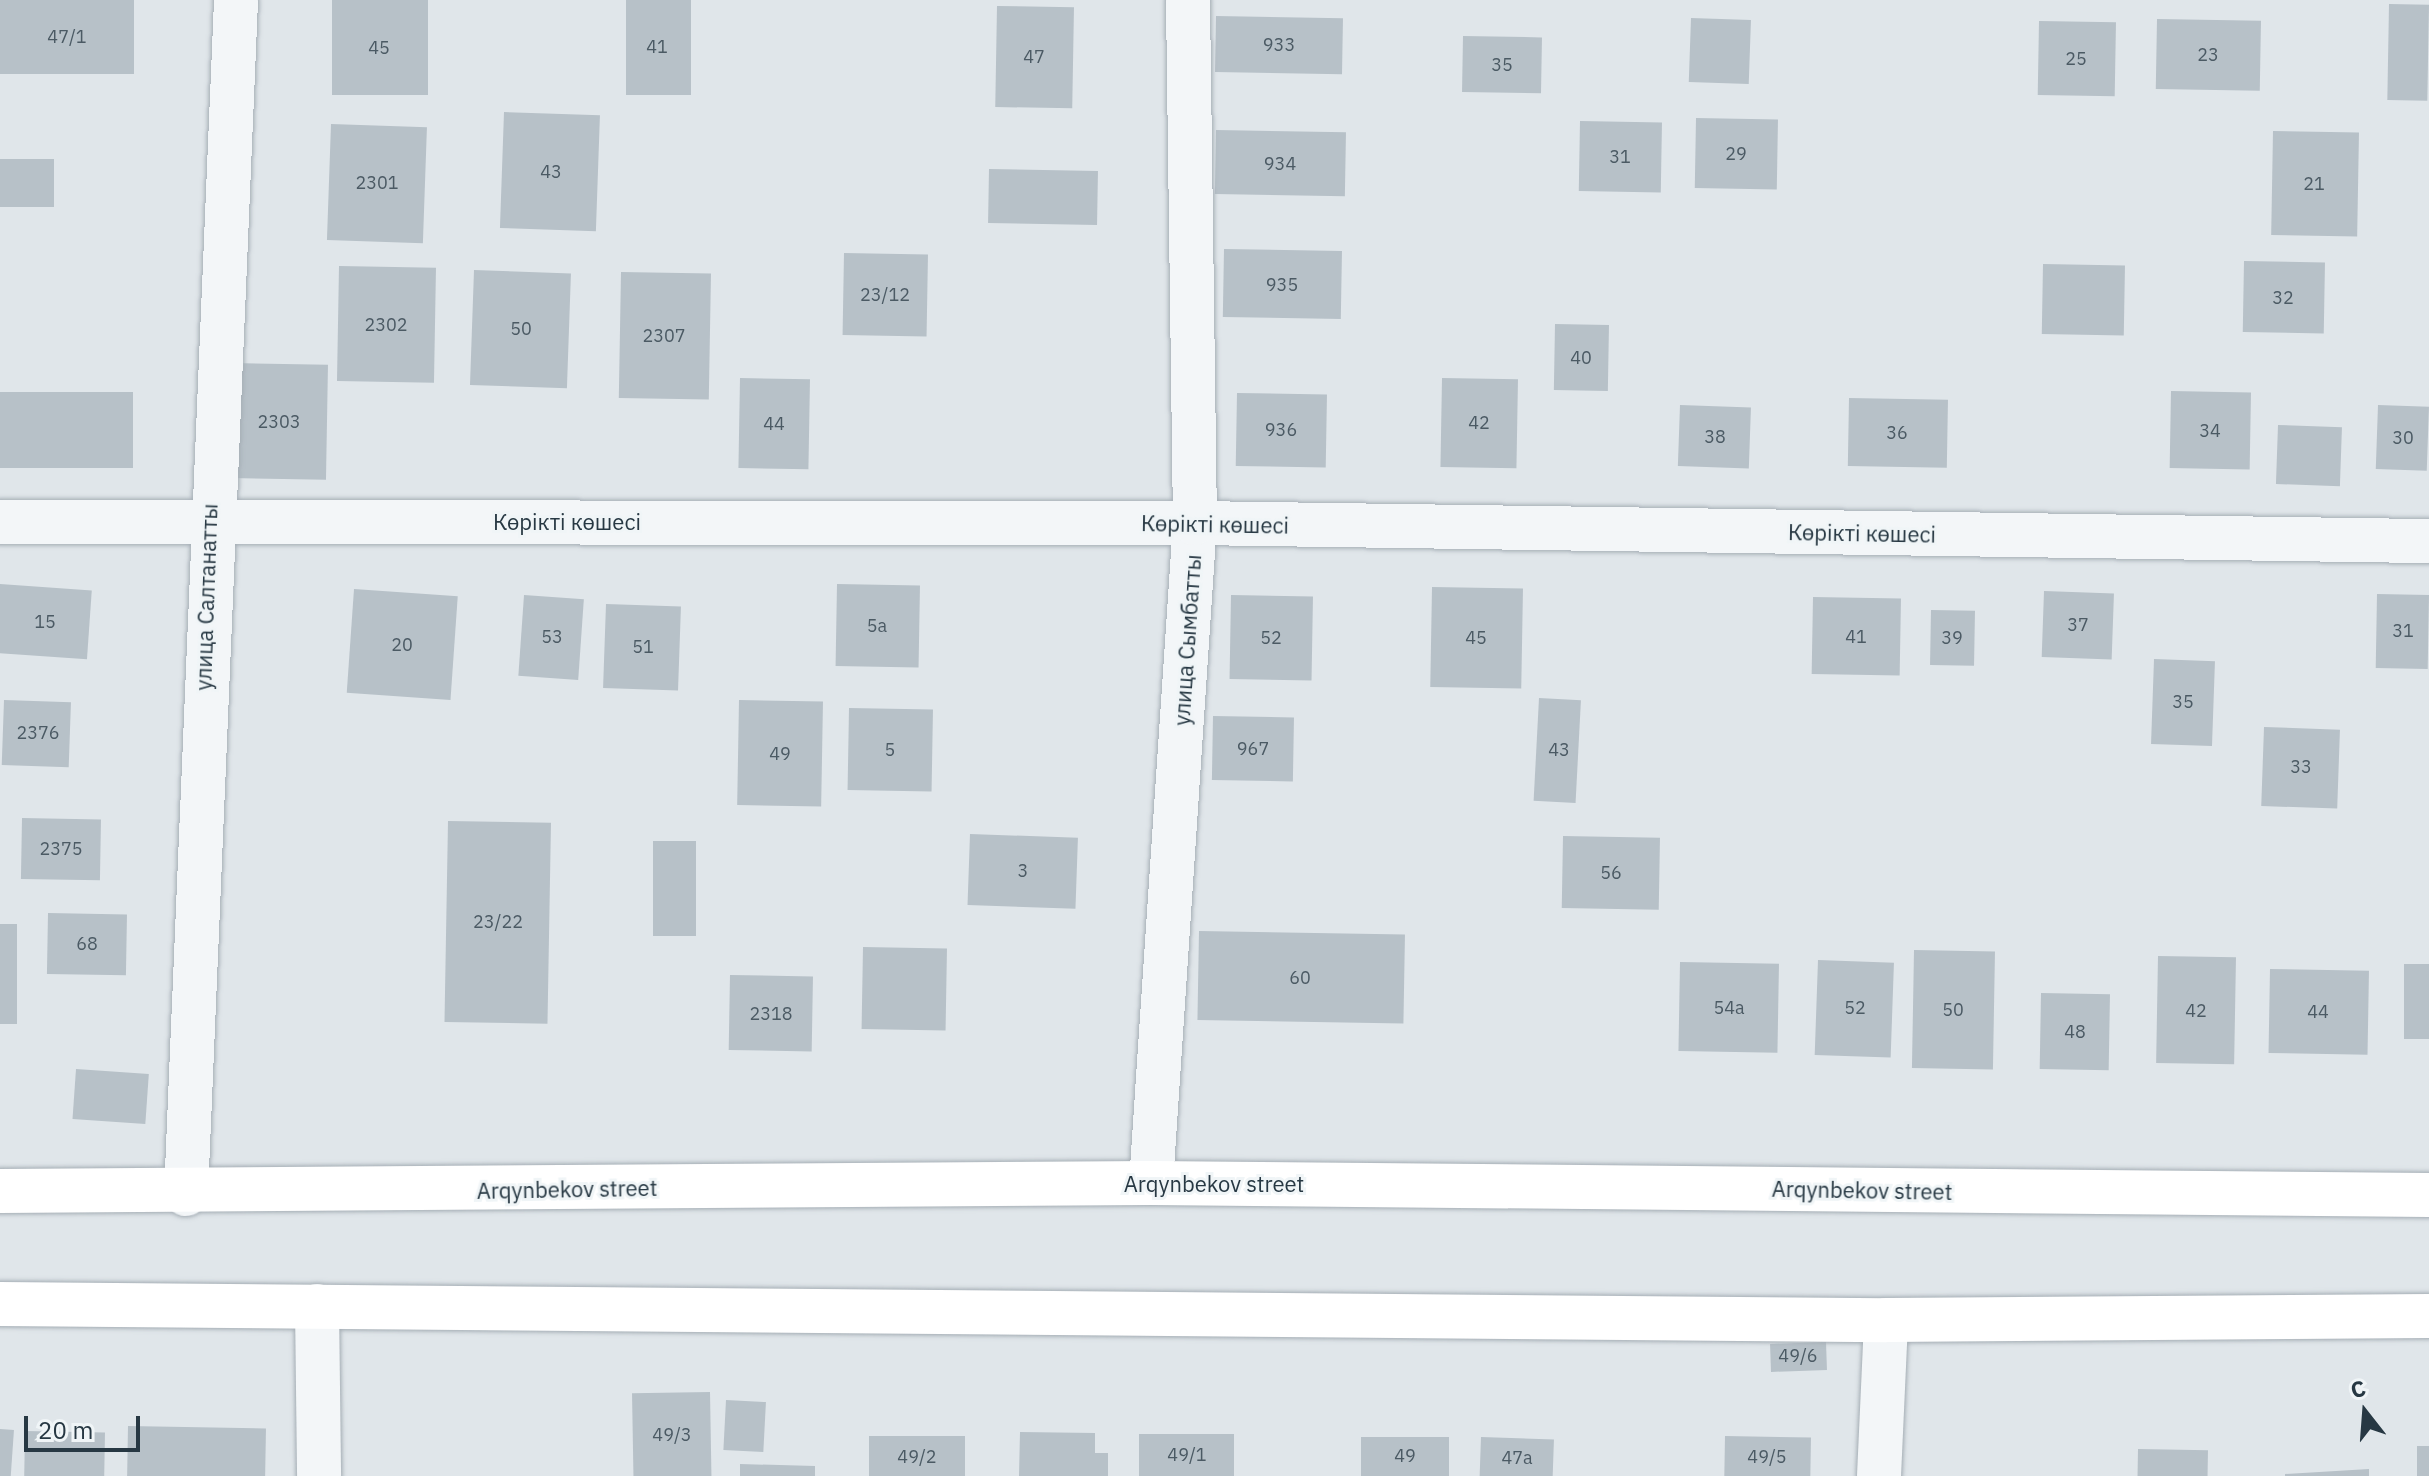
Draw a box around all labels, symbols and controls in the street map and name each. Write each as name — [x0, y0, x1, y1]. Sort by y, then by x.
house number: 47/1 — [47, 26, 87, 48]
house number: 933 — [1263, 34, 1295, 56]
house number: 41 — [646, 36, 668, 58]
house number: 45 — [368, 37, 390, 59]
house number: 23 — [2197, 44, 2219, 66]
house number: 47 — [1023, 46, 1045, 68]
house number: 25 — [2065, 48, 2087, 70]
house number: 35 — [1491, 54, 1513, 76]
house number: 29 — [1725, 143, 1747, 165]
house number: 31 — [1609, 146, 1631, 168]
house number: 934 — [1264, 153, 1296, 175]
house number: 43 — [540, 161, 562, 183]
house number: 2301 — [355, 172, 399, 194]
house number: 21 — [2303, 173, 2325, 195]
house number: 935 — [1266, 274, 1298, 296]
house number: 23/12 — [860, 284, 910, 306]
house number: 32 — [2272, 287, 2294, 309]
house number: 2302 — [364, 314, 408, 336]
house number: 50 — [510, 318, 532, 340]
house number: 2307 — [642, 325, 686, 347]
house number: 40 — [1570, 347, 1592, 369]
house number: 2303 — [257, 411, 301, 433]
house number: 42 — [1468, 412, 1490, 434]
house number: 44 — [763, 413, 785, 435]
house number: 936 — [1265, 419, 1297, 441]
house number: 34 — [2199, 420, 2221, 442]
house number: 36 — [1886, 422, 1908, 444]
house number: 38 — [1704, 426, 1726, 448]
house number: 30 — [2392, 427, 2414, 449]
street label: улица Салтанатты — [190, 503, 222, 691]
street label: Көрікті көшесі — [493, 509, 641, 535]
street label: Көрікті көшесі — [1141, 510, 1289, 538]
street label: Көрікті көшесі — [1788, 519, 1936, 547]
street label: улица Сымбатты — [1168, 553, 1206, 727]
house number: 15 — [34, 611, 56, 633]
house number: 37 — [2067, 614, 2089, 636]
house number: 5а — [867, 615, 887, 637]
house number: 31 — [2392, 620, 2414, 642]
house number: 53 — [541, 626, 563, 648]
house number: 41 — [1845, 626, 1867, 648]
house number: 52 — [1260, 627, 1282, 649]
house number: 45 — [1465, 627, 1487, 649]
house number: 39 — [1941, 627, 1963, 649]
house number: 20 — [391, 634, 413, 656]
house number: 51 — [632, 636, 654, 658]
house number: 35 — [2172, 691, 2194, 713]
house number: 2376 — [16, 722, 60, 744]
house number: 967 — [1237, 738, 1269, 760]
house number: 5 — [885, 739, 895, 761]
house number: 43 — [1548, 739, 1570, 761]
house number: 49 — [769, 743, 791, 765]
house number: 33 — [2290, 756, 2312, 778]
house number: 2375 — [39, 838, 83, 860]
house number: 3 — [1018, 860, 1028, 882]
house number: 56 — [1600, 862, 1622, 884]
house number: 23/22 — [473, 911, 523, 933]
house number: 68 — [76, 933, 98, 955]
house number: 60 — [1289, 967, 1311, 989]
house number: 54а — [1713, 997, 1745, 1019]
house number: 52 — [1844, 997, 1866, 1019]
house number: 50 — [1942, 999, 1964, 1021]
house number: 42 — [2185, 1000, 2207, 1022]
house number: 44 — [2307, 1001, 2329, 1023]
house number: 2318 — [749, 1003, 793, 1025]
house number: 48 — [2064, 1021, 2086, 1043]
street label: Arqynbekov street — [1124, 1171, 1304, 1197]
street label: Arqynbekov street — [476, 1174, 658, 1204]
street label: Arqynbekov street — [1771, 1175, 1953, 1205]
house number: 49/6 — [1778, 1345, 1818, 1367]
north arrow — [2325, 1372, 2405, 1452]
text: С — [2347, 1373, 2369, 1405]
scale bar — [28, 1400, 144, 1450]
text: 20 m — [38, 1414, 93, 1446]
house number: 49/3 — [652, 1424, 692, 1446]
house number: 49/1 — [1167, 1444, 1207, 1466]
house number: 49 — [1394, 1445, 1416, 1467]
house number: 49/2 — [897, 1446, 937, 1468]
house number: 49/5 — [1747, 1446, 1787, 1468]
house number: 47а — [1501, 1447, 1533, 1469]

